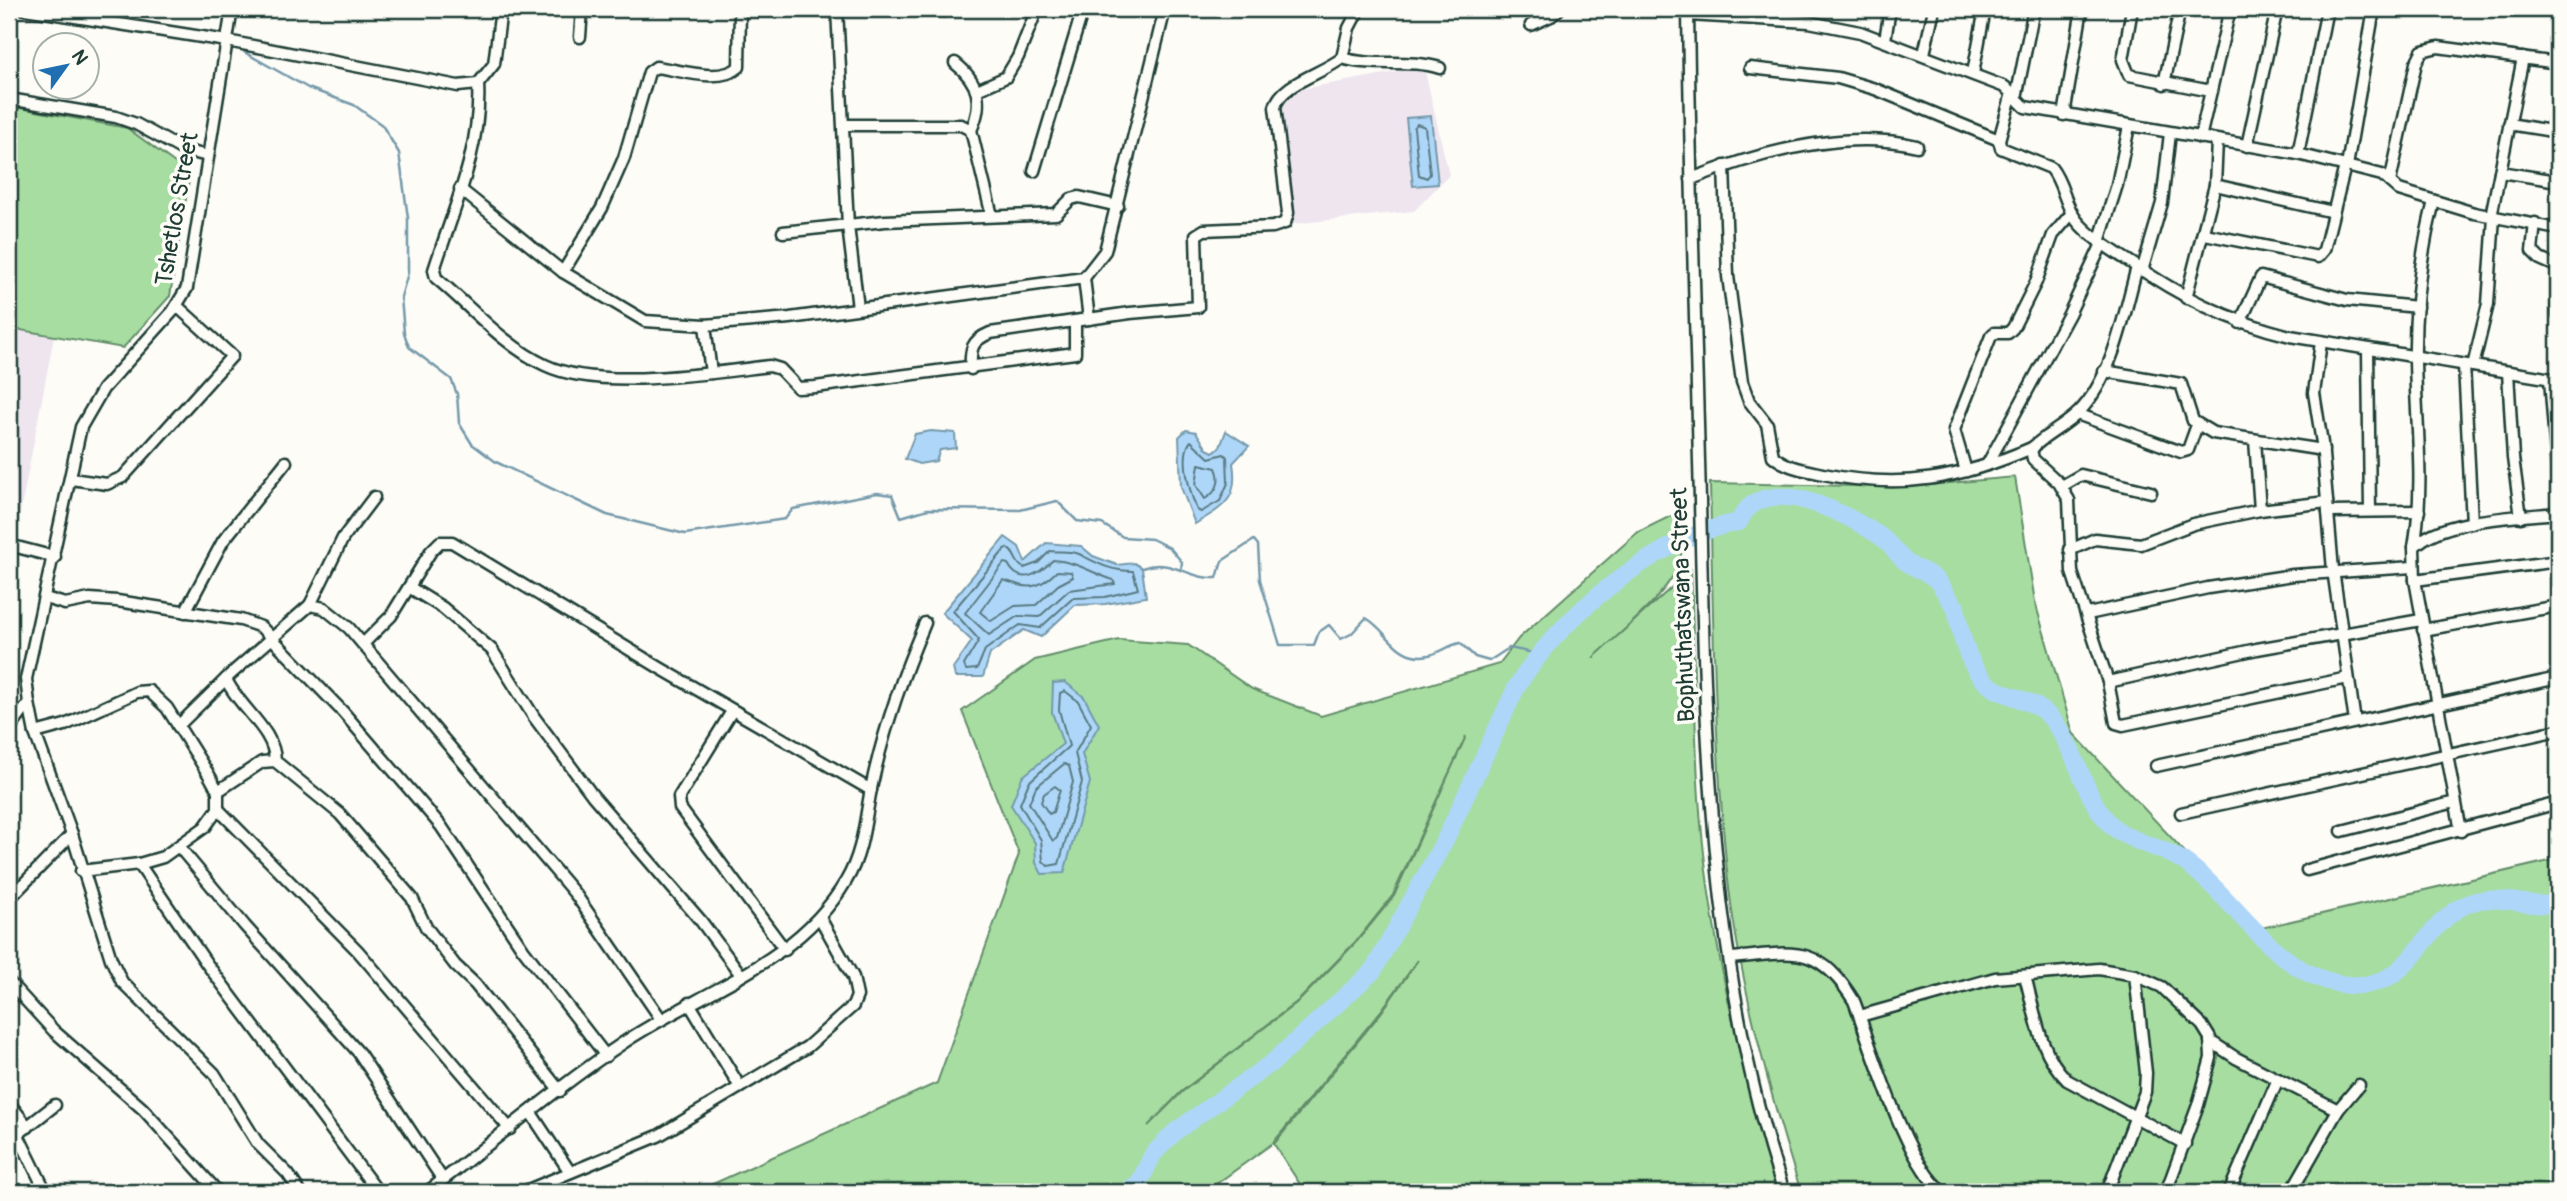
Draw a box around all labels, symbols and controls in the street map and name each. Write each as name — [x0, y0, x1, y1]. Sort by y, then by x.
north arrow — [32, 32, 102, 102]
text: N — [66, 45, 93, 69]
street label: Tshetlos Street — [149, 130, 205, 288]
street label: Bophuthatswana Street — [1664, 487, 1702, 723]

